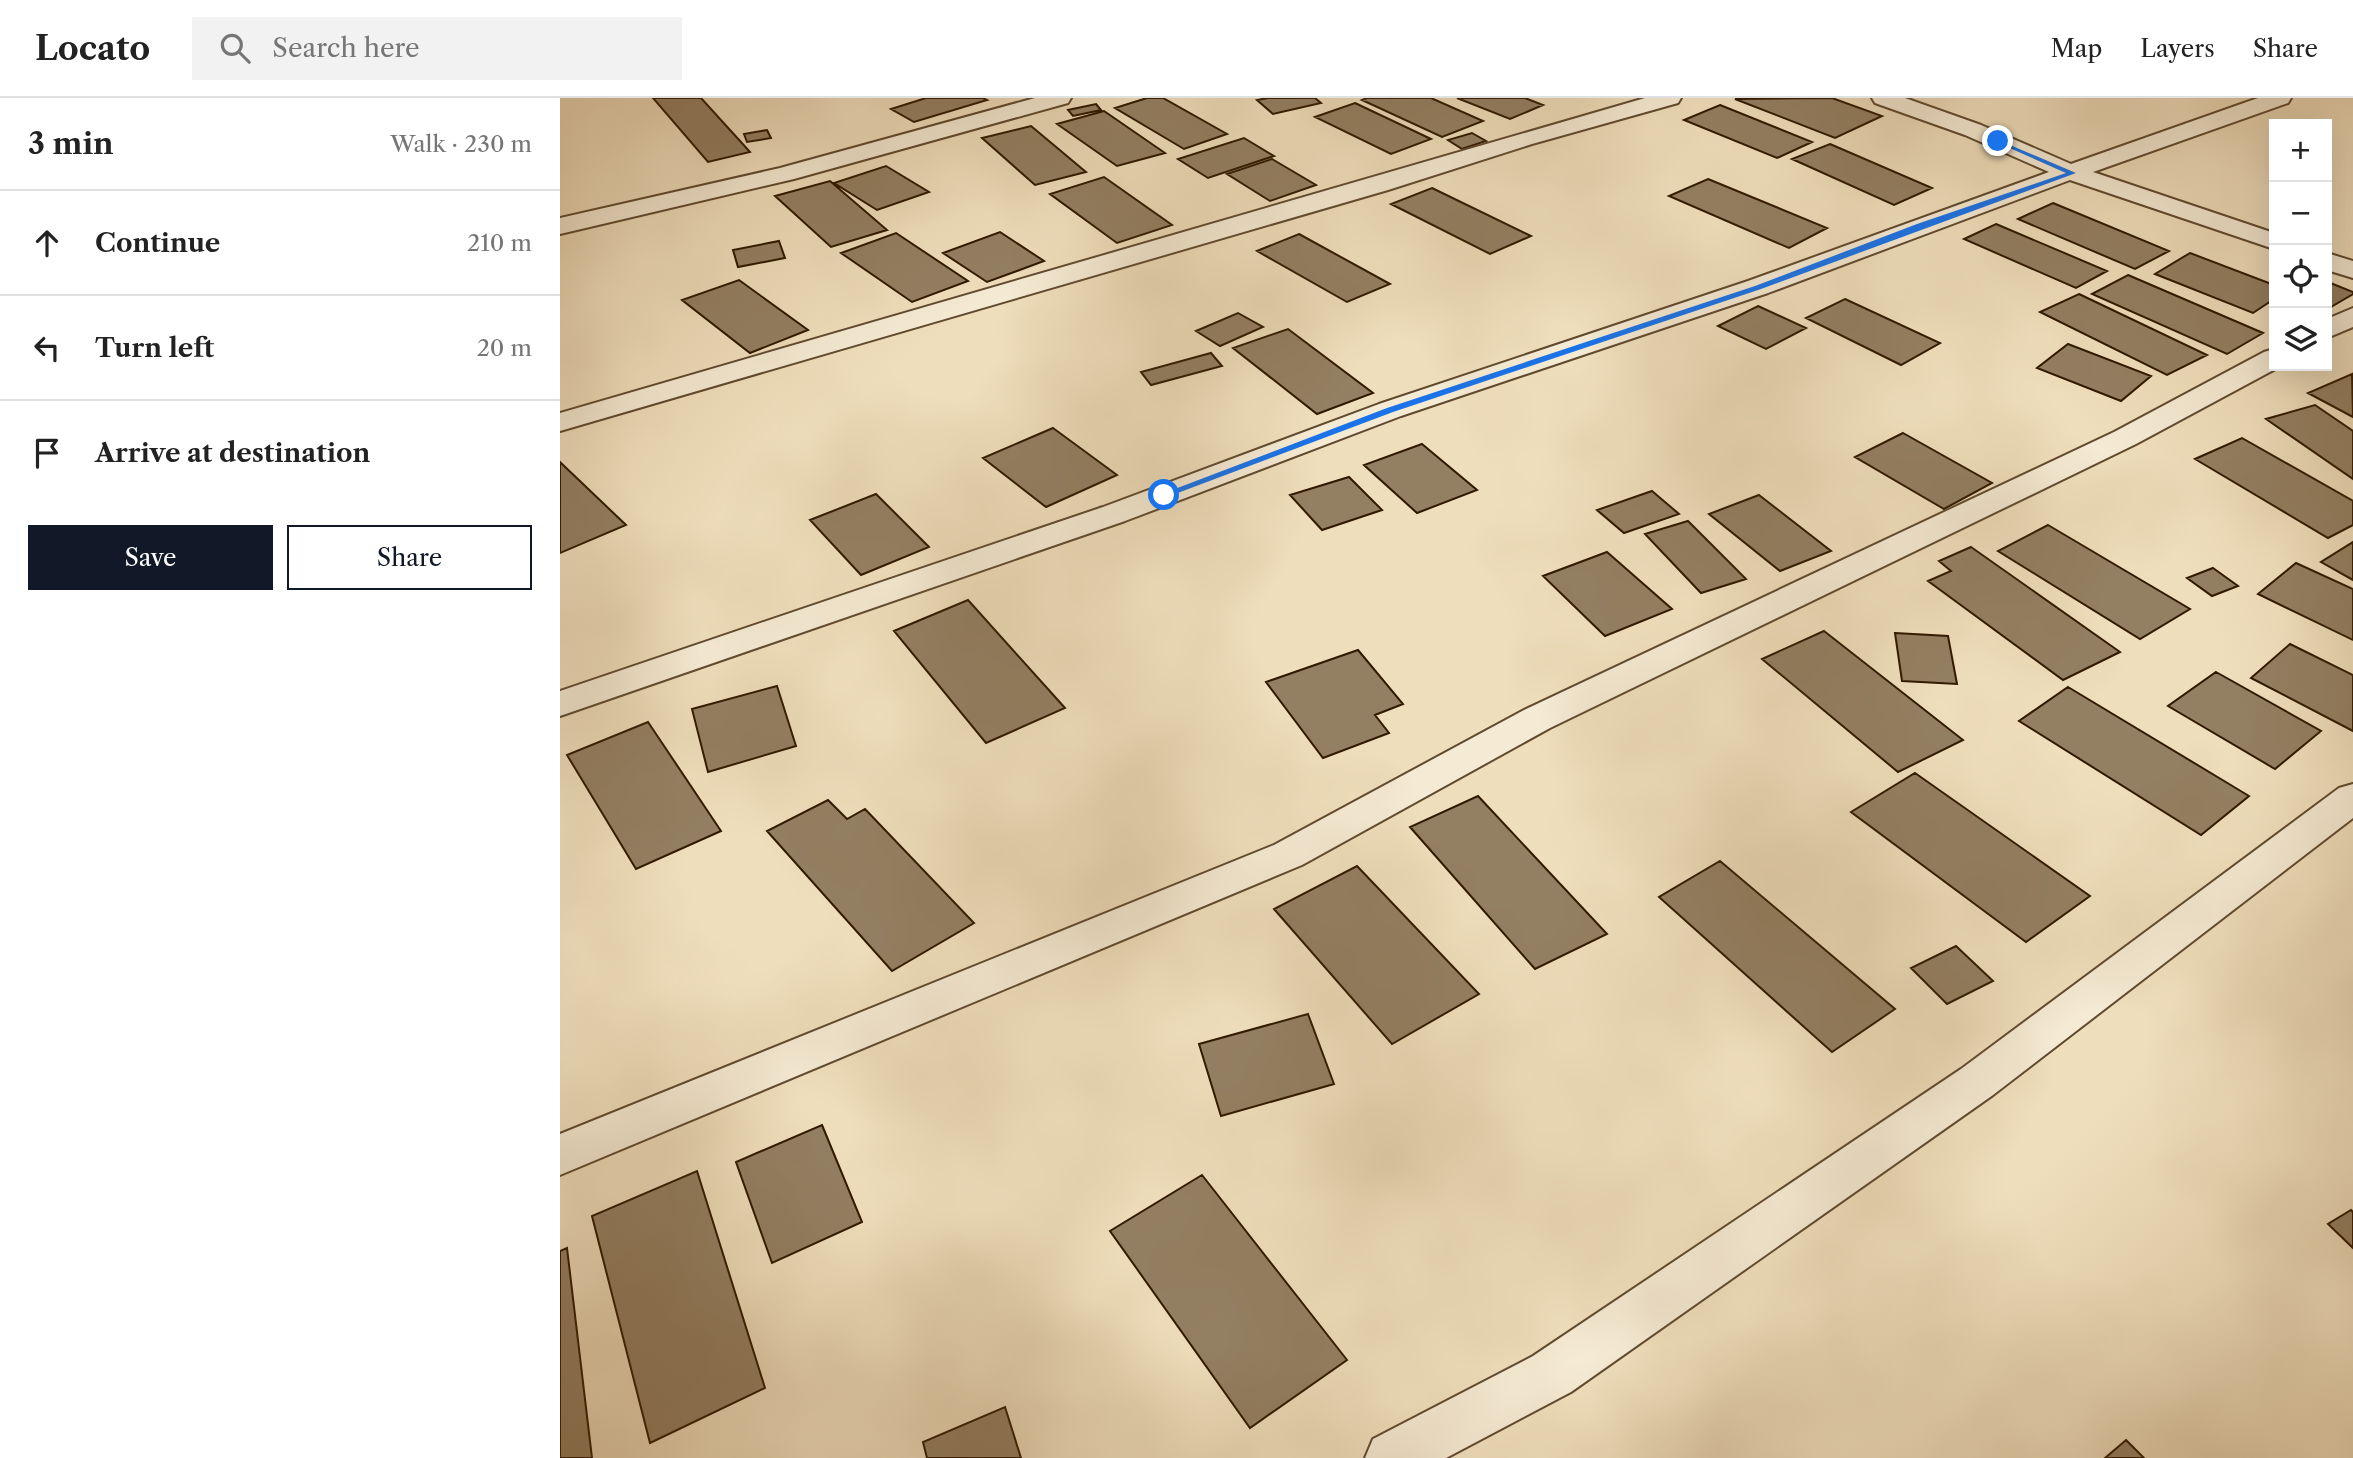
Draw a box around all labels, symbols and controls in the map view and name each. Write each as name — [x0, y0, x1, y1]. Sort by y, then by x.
search box — [192, 17, 682, 80]
text: Locato — [35, 28, 150, 69]
icon: search — [216, 29, 254, 67]
text: Search here — [272, 32, 420, 64]
text: Map — [2051, 34, 2102, 63]
text: Layers — [2140, 34, 2215, 63]
text: Share — [2253, 34, 2318, 63]
map controls — [2269, 119, 2332, 371]
button: + — [2269, 119, 2332, 182]
text: 3 min — [28, 125, 114, 162]
route end — [1982, 125, 2013, 156]
text: Walk · 230 m — [390, 130, 532, 158]
button: − — [2269, 182, 2332, 245]
icon: ahead — [28, 224, 66, 262]
text: Continue — [95, 227, 220, 259]
text: 210 m — [467, 229, 532, 257]
button: locate — [2269, 245, 2332, 308]
button: layers — [2269, 308, 2332, 371]
icon: left — [28, 329, 66, 367]
text: Turn left — [95, 332, 214, 364]
text: 20 m — [477, 334, 532, 362]
icon: arrive — [28, 434, 66, 472]
text: Arrive at destination — [95, 437, 370, 469]
route start — [1148, 479, 1179, 510]
button: Save — [28, 525, 273, 590]
button: Share — [287, 525, 532, 590]

